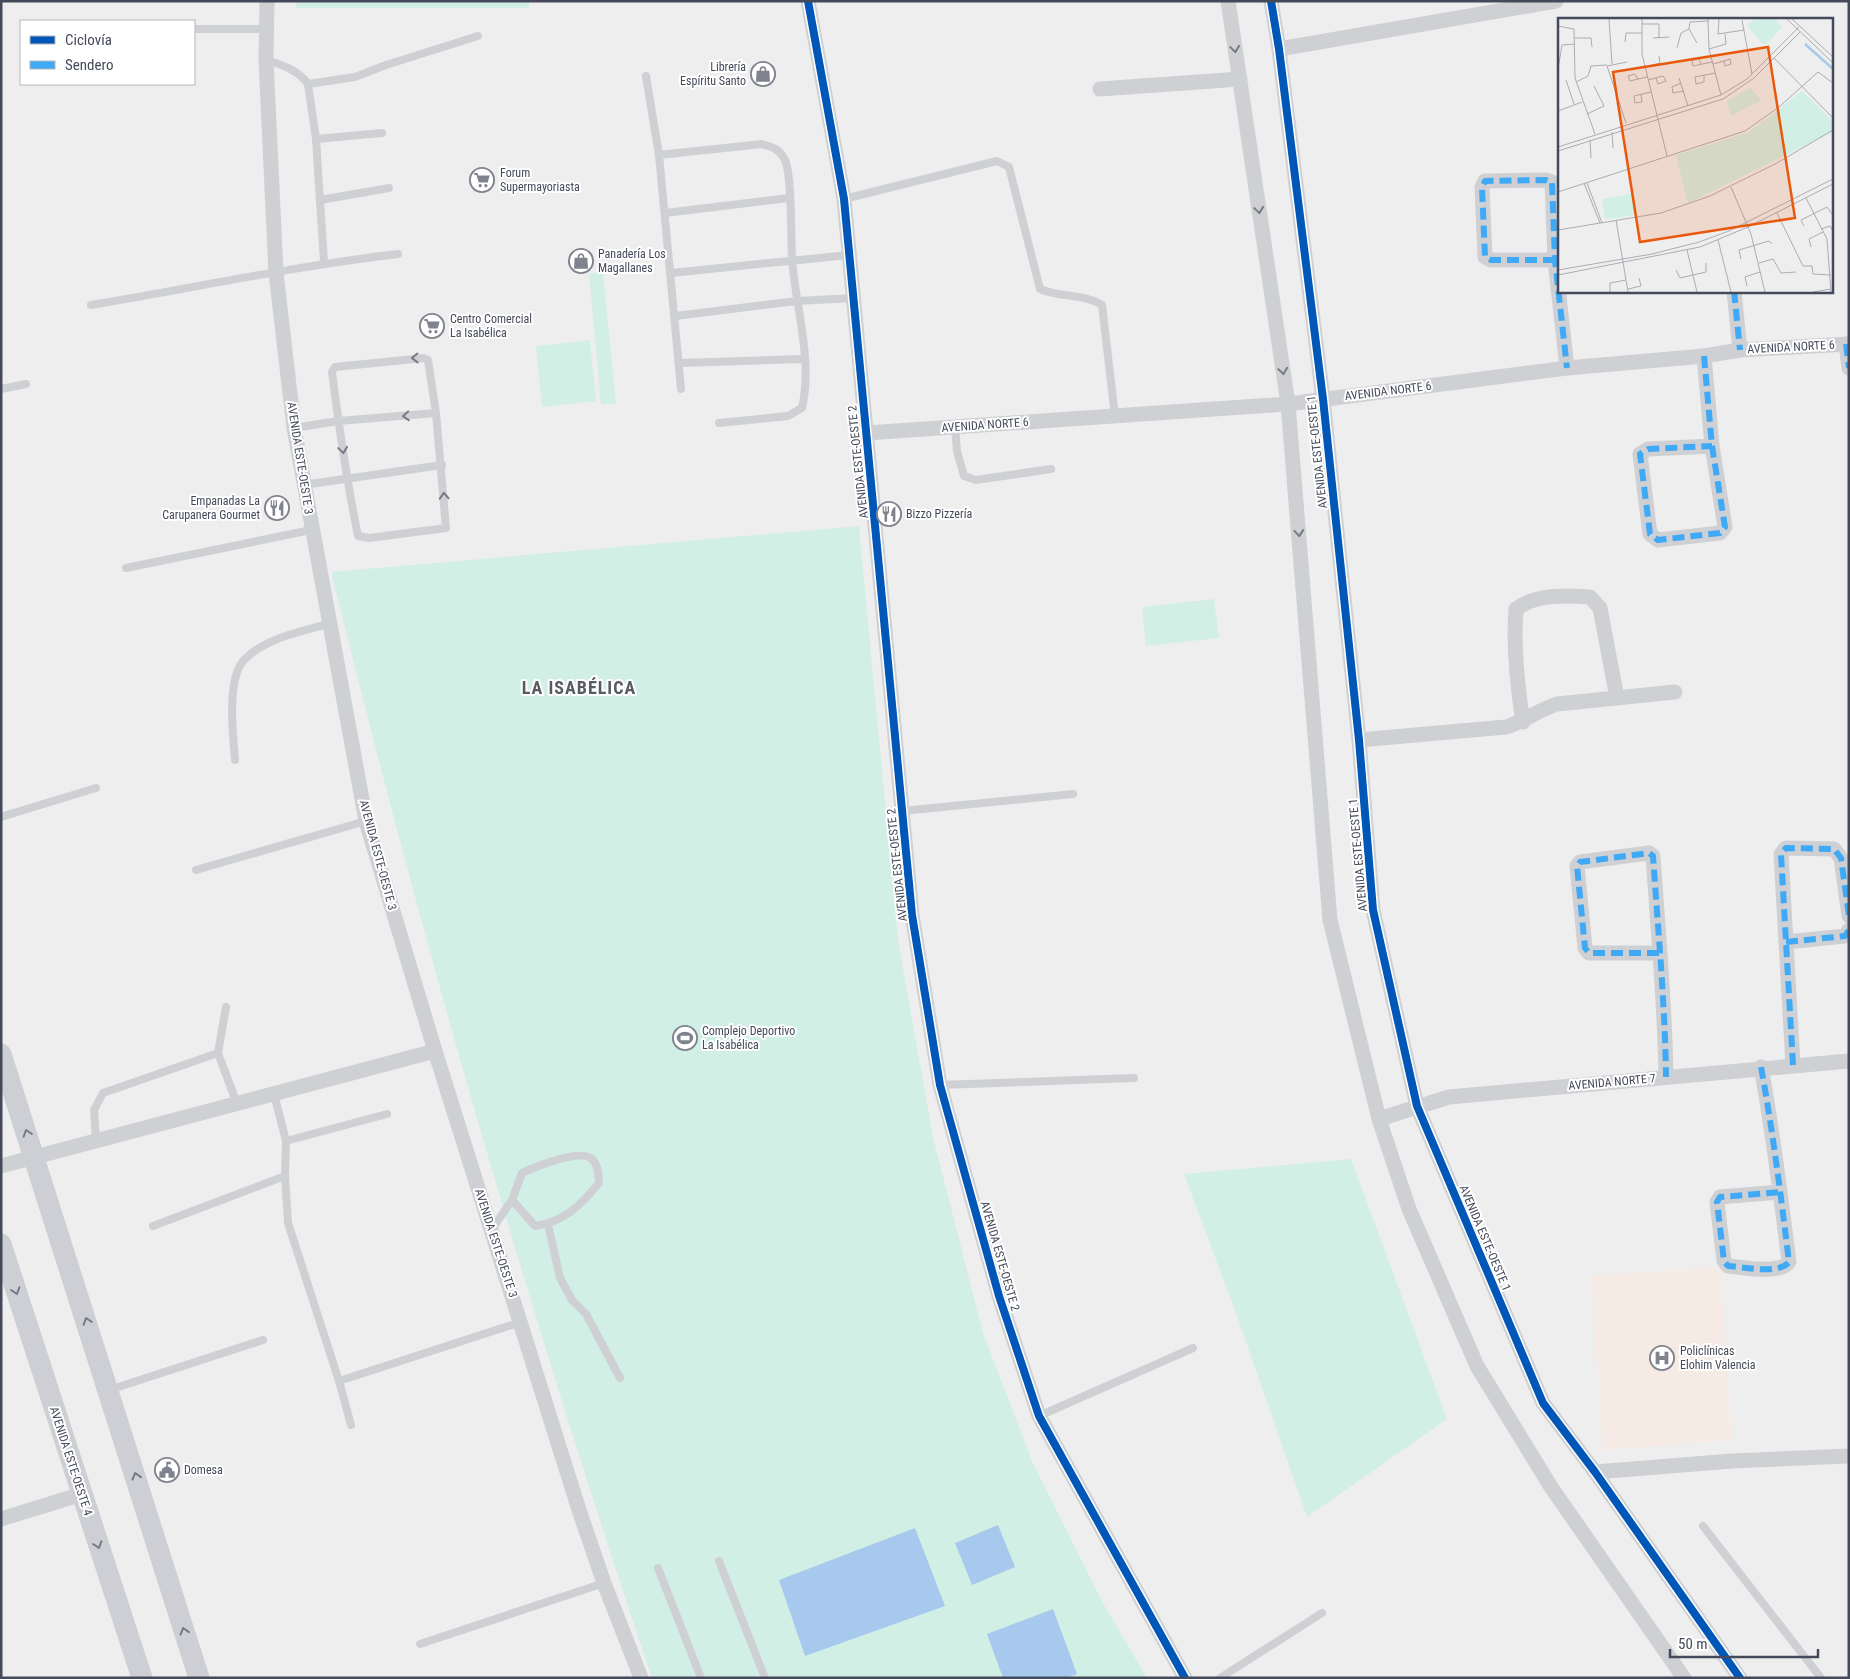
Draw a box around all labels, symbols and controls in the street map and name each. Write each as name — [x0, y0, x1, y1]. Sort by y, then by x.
inset map — [1558, 18, 1832, 292]
legend — [20, 20, 195, 85]
text: Ciclovía — [65, 31, 112, 49]
one-way arrow — [1230, 45, 1240, 54]
text: Sendero — [65, 56, 114, 74]
place label: Librería Espíritu Santo — [680, 60, 746, 88]
shop icon: Librería Espíritu Santo — [750, 61, 776, 87]
place label: Forum Supermayoriasta — [500, 166, 580, 194]
supermarket icon: Forum Supermayoriasta — [469, 167, 495, 193]
one-way arrow — [1253, 207, 1264, 215]
place label: Panadería Los Magallanes — [598, 247, 666, 275]
shop icon: Panadería Los Magallanes — [568, 248, 594, 274]
place label: Centro Comercial La Isabélica — [450, 312, 532, 340]
supermarket icon: Centro Comercial La Isabélica — [419, 313, 445, 339]
street label: AVENIDA NORTE 6 — [1747, 338, 1835, 356]
one-way arrow — [411, 353, 419, 363]
one-way arrow — [1277, 367, 1288, 375]
street label: AVENIDA NORTE 6 — [1344, 379, 1432, 403]
street label: AVENIDA ESTE-OESTE 1 — [1304, 395, 1330, 509]
street label: AVENIDA ESTE-OESTE 3 — [284, 401, 316, 515]
street label: AVENIDA ESTE-OESTE 2 — [845, 405, 871, 519]
one-way arrow — [401, 410, 409, 421]
street label: AVENIDA NORTE 6 — [941, 415, 1029, 435]
one-way arrow — [337, 445, 347, 454]
one-way arrow — [439, 492, 450, 500]
place label: Empanadas La Carupanera Gourmet — [162, 494, 260, 522]
restaurant icon: Empanadas La Carupanera Gourmet — [264, 495, 290, 521]
restaurant icon: Bizzo Pizzería — [876, 501, 902, 527]
place label: Bizzo Pizzería — [906, 507, 972, 521]
one-way arrow — [1293, 529, 1304, 537]
district label: LA ISABÉLICA — [522, 677, 636, 698]
street label: AVENIDA ESTE-OESTE 3 — [357, 798, 399, 912]
street label: AVENIDA ESTE-OESTE 1 — [1346, 798, 1370, 912]
street label: AVENIDA ESTE-OESTE 2 — [884, 808, 910, 922]
place label: Complejo Deportivo La Isabélica — [702, 1024, 795, 1052]
sports icon: Complejo Deportivo La Isabélica — [672, 1025, 698, 1051]
street label: AVENIDA NORTE 7 — [1568, 1071, 1656, 1093]
one-way arrow — [23, 1129, 33, 1138]
street label: AVENIDA ESTE-OESTE 1 — [1456, 1183, 1514, 1293]
street label: AVENIDA ESTE-OESTE 3 — [472, 1187, 520, 1299]
street label: AVENIDA ESTE-OESTE 2 — [978, 1199, 1022, 1313]
one-way arrow — [11, 1286, 21, 1294]
one-way arrow — [83, 1317, 93, 1326]
place label: Policlínicas Elohim Valencia — [1680, 1344, 1756, 1372]
hospital icon: Policlínicas Elohim Valencia — [1649, 1345, 1675, 1371]
street label: AVENIDA ESTE-OESTE 4 — [47, 1405, 95, 1517]
public building icon: Domesa — [154, 1457, 180, 1483]
place label: Domesa — [184, 1463, 223, 1477]
one-way arrow — [131, 1472, 141, 1481]
one-way arrow — [93, 1540, 103, 1549]
scale bar — [1670, 1626, 1818, 1658]
one-way arrow — [180, 1628, 190, 1636]
text: 50 m — [1678, 1635, 1708, 1653]

